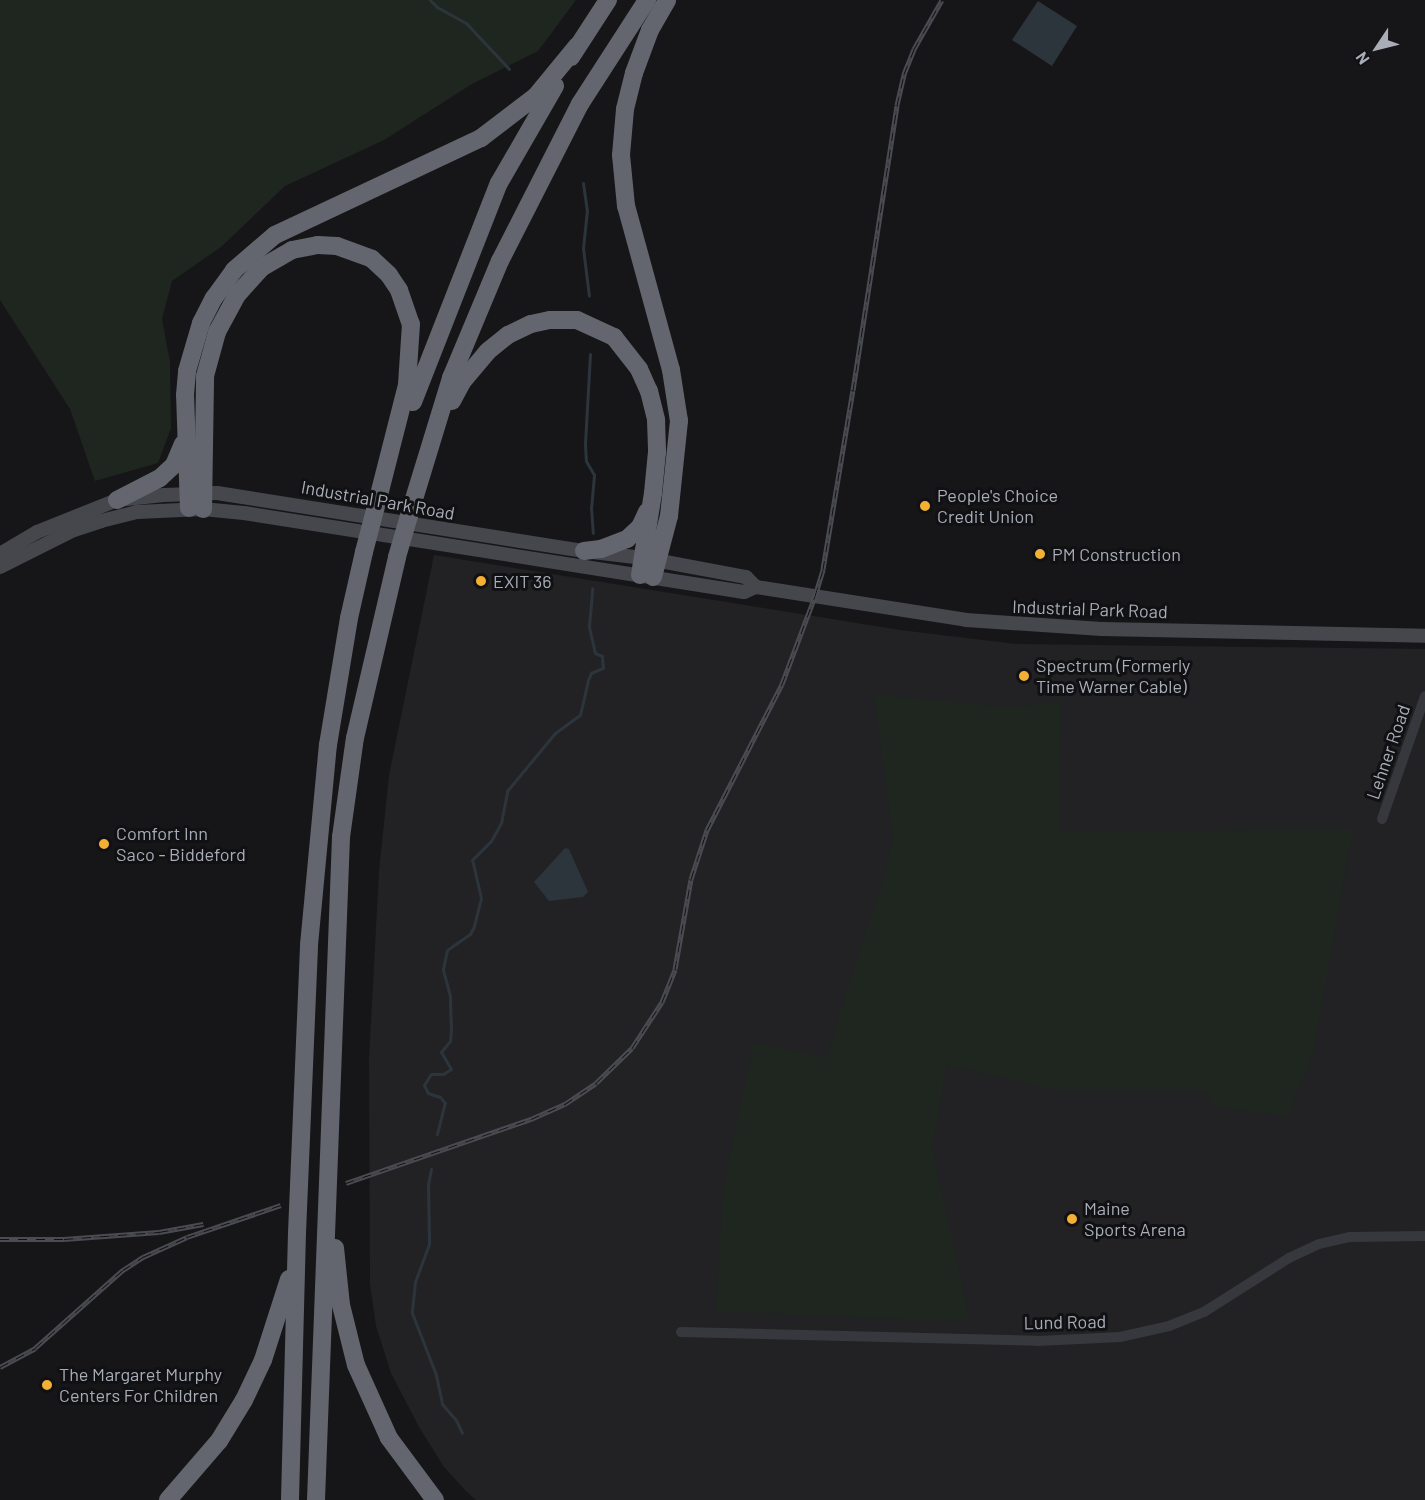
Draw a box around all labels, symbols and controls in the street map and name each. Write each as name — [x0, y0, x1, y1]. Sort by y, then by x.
north arrow — [1347, 18, 1407, 78]
text: N — [1351, 49, 1373, 68]
street label: Industrial Park Road — [299, 476, 457, 524]
place label: People's Choice Credit Union — [937, 485, 1058, 528]
marker: People's Choice Credit Union — [918, 499, 932, 513]
place label: PM Construction — [1052, 543, 1181, 565]
marker: PM Construction — [1033, 547, 1047, 561]
place label: EXIT 36 — [493, 570, 552, 592]
marker: EXIT 36 — [474, 574, 488, 588]
street label: Industrial Park Road — [1012, 595, 1168, 623]
place label: Spectrum (Formerly Time Warner Cable) — [1036, 655, 1190, 698]
marker: Spectrum (Formerly Time Warner Cable) — [1017, 669, 1031, 683]
street label: Lehner Road — [1362, 702, 1414, 802]
place label: Comfort Inn Saco - Biddeford — [116, 823, 246, 866]
marker: Comfort Inn Saco - Biddeford — [97, 837, 111, 851]
place label: Maine Sports Arena — [1084, 1198, 1186, 1240]
marker: Maine Sports Arena — [1065, 1212, 1079, 1226]
street label: Lund Road — [1023, 1310, 1107, 1334]
place label: The Margaret Murphy Centers For Children — [59, 1364, 222, 1406]
marker: The Margaret Murphy Centers For Children — [40, 1378, 54, 1392]

